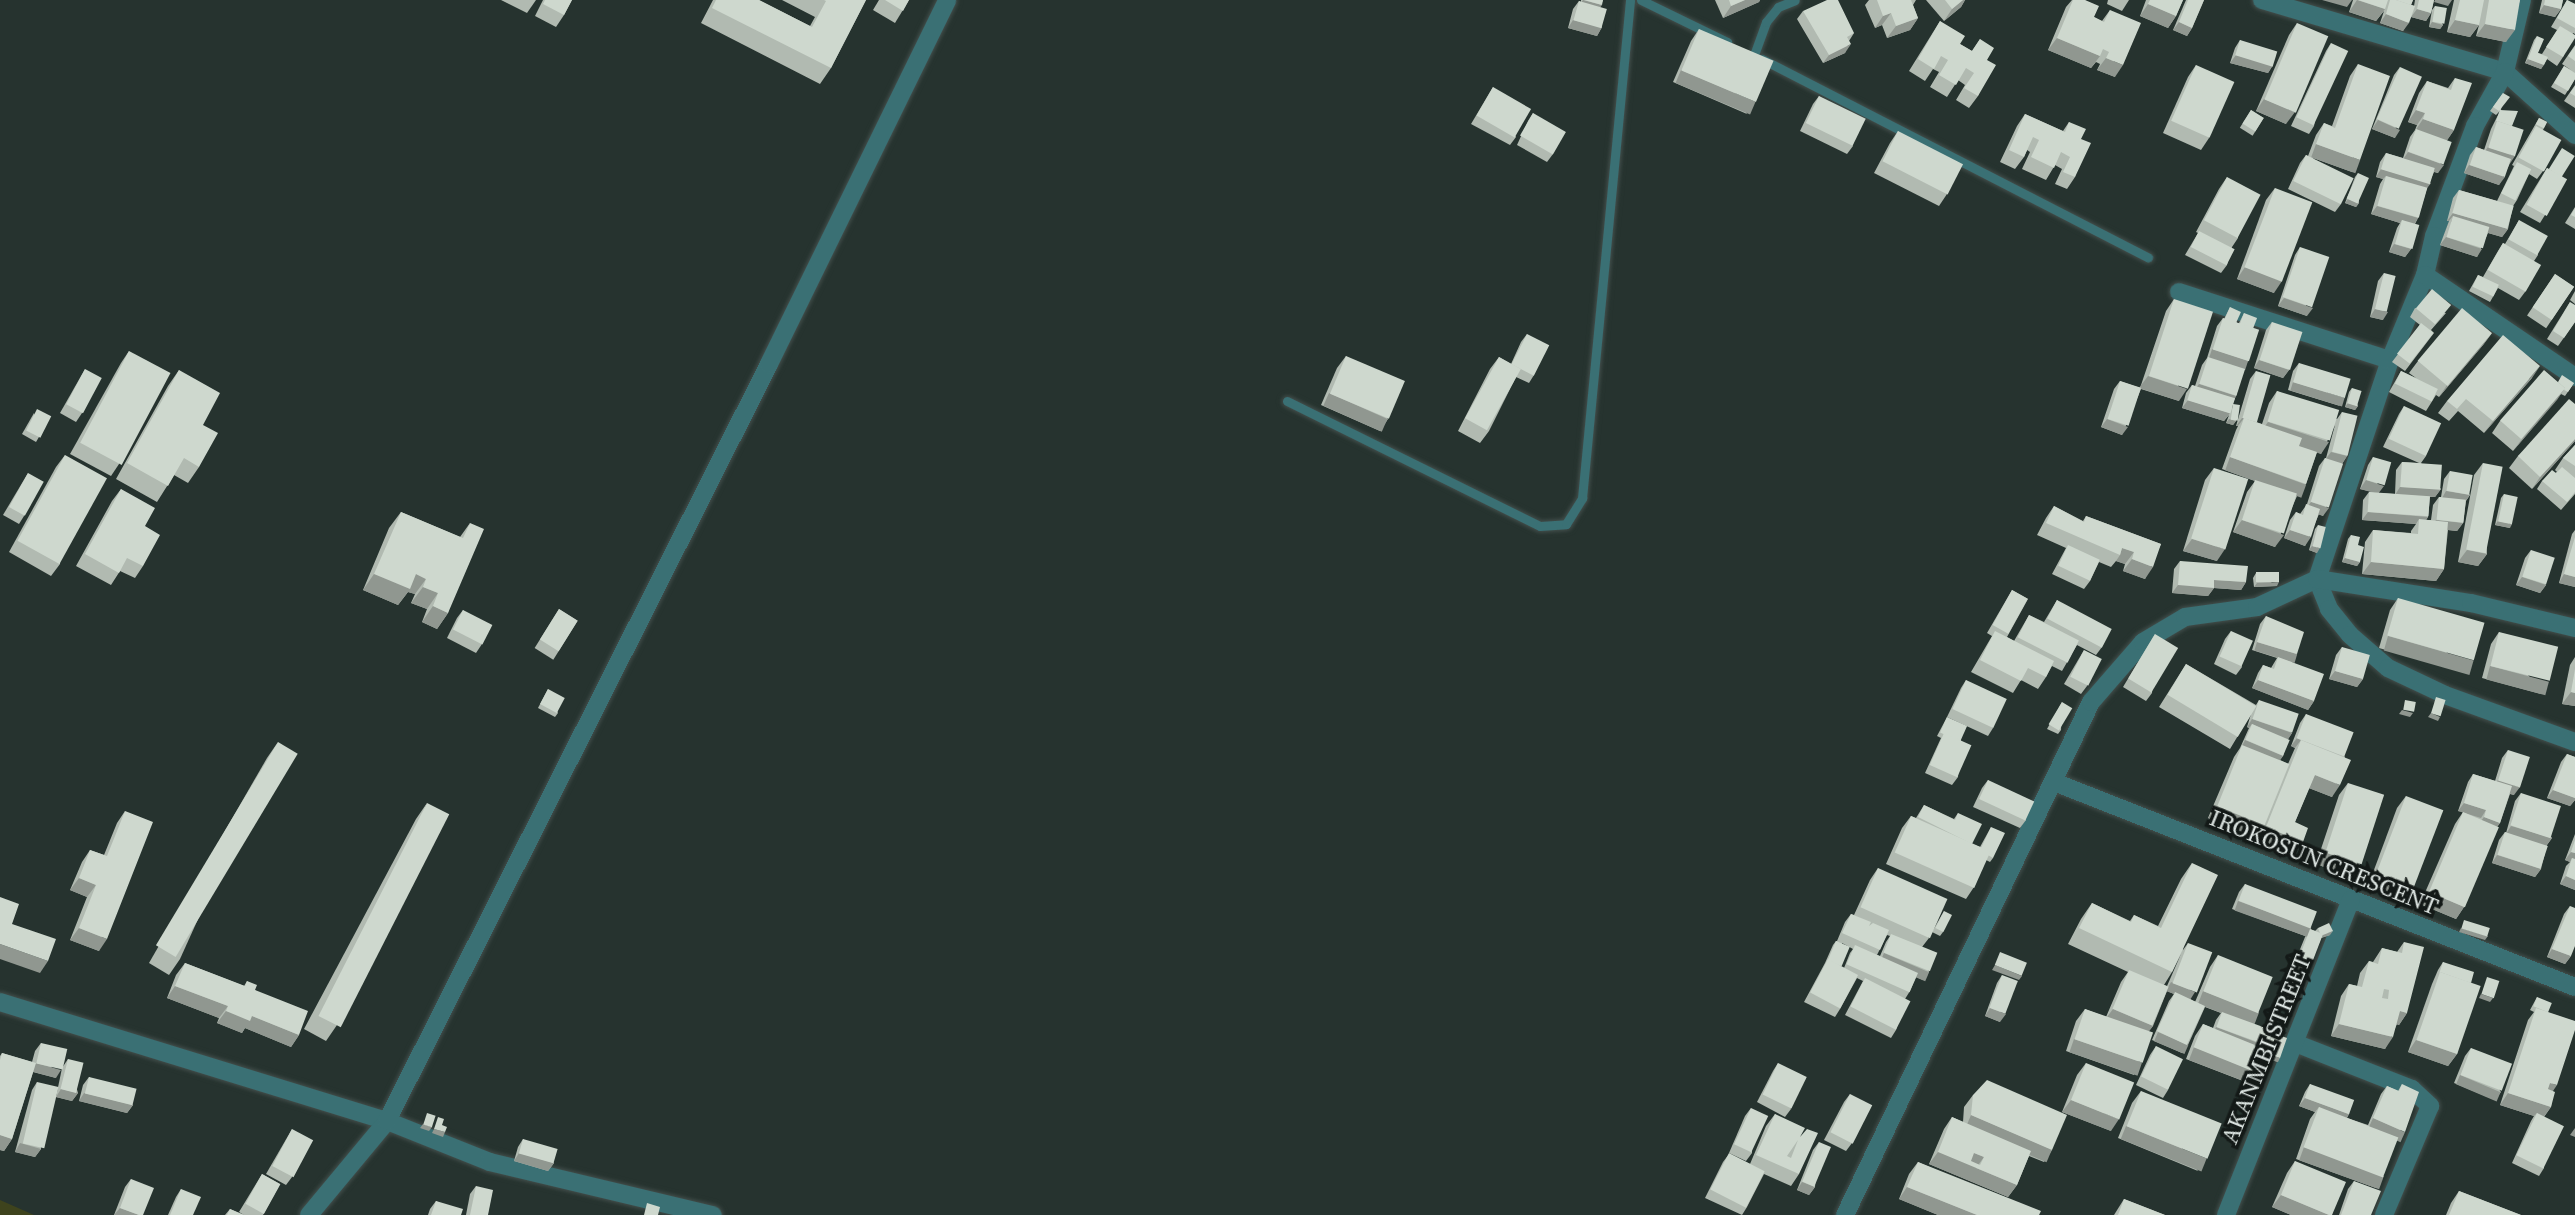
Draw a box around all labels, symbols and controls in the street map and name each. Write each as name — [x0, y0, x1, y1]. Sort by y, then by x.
street label: IROKOSUN CRESCENT — [2205, 803, 2443, 921]
street label: AKANMBI STREET — [2215, 950, 2317, 1148]

